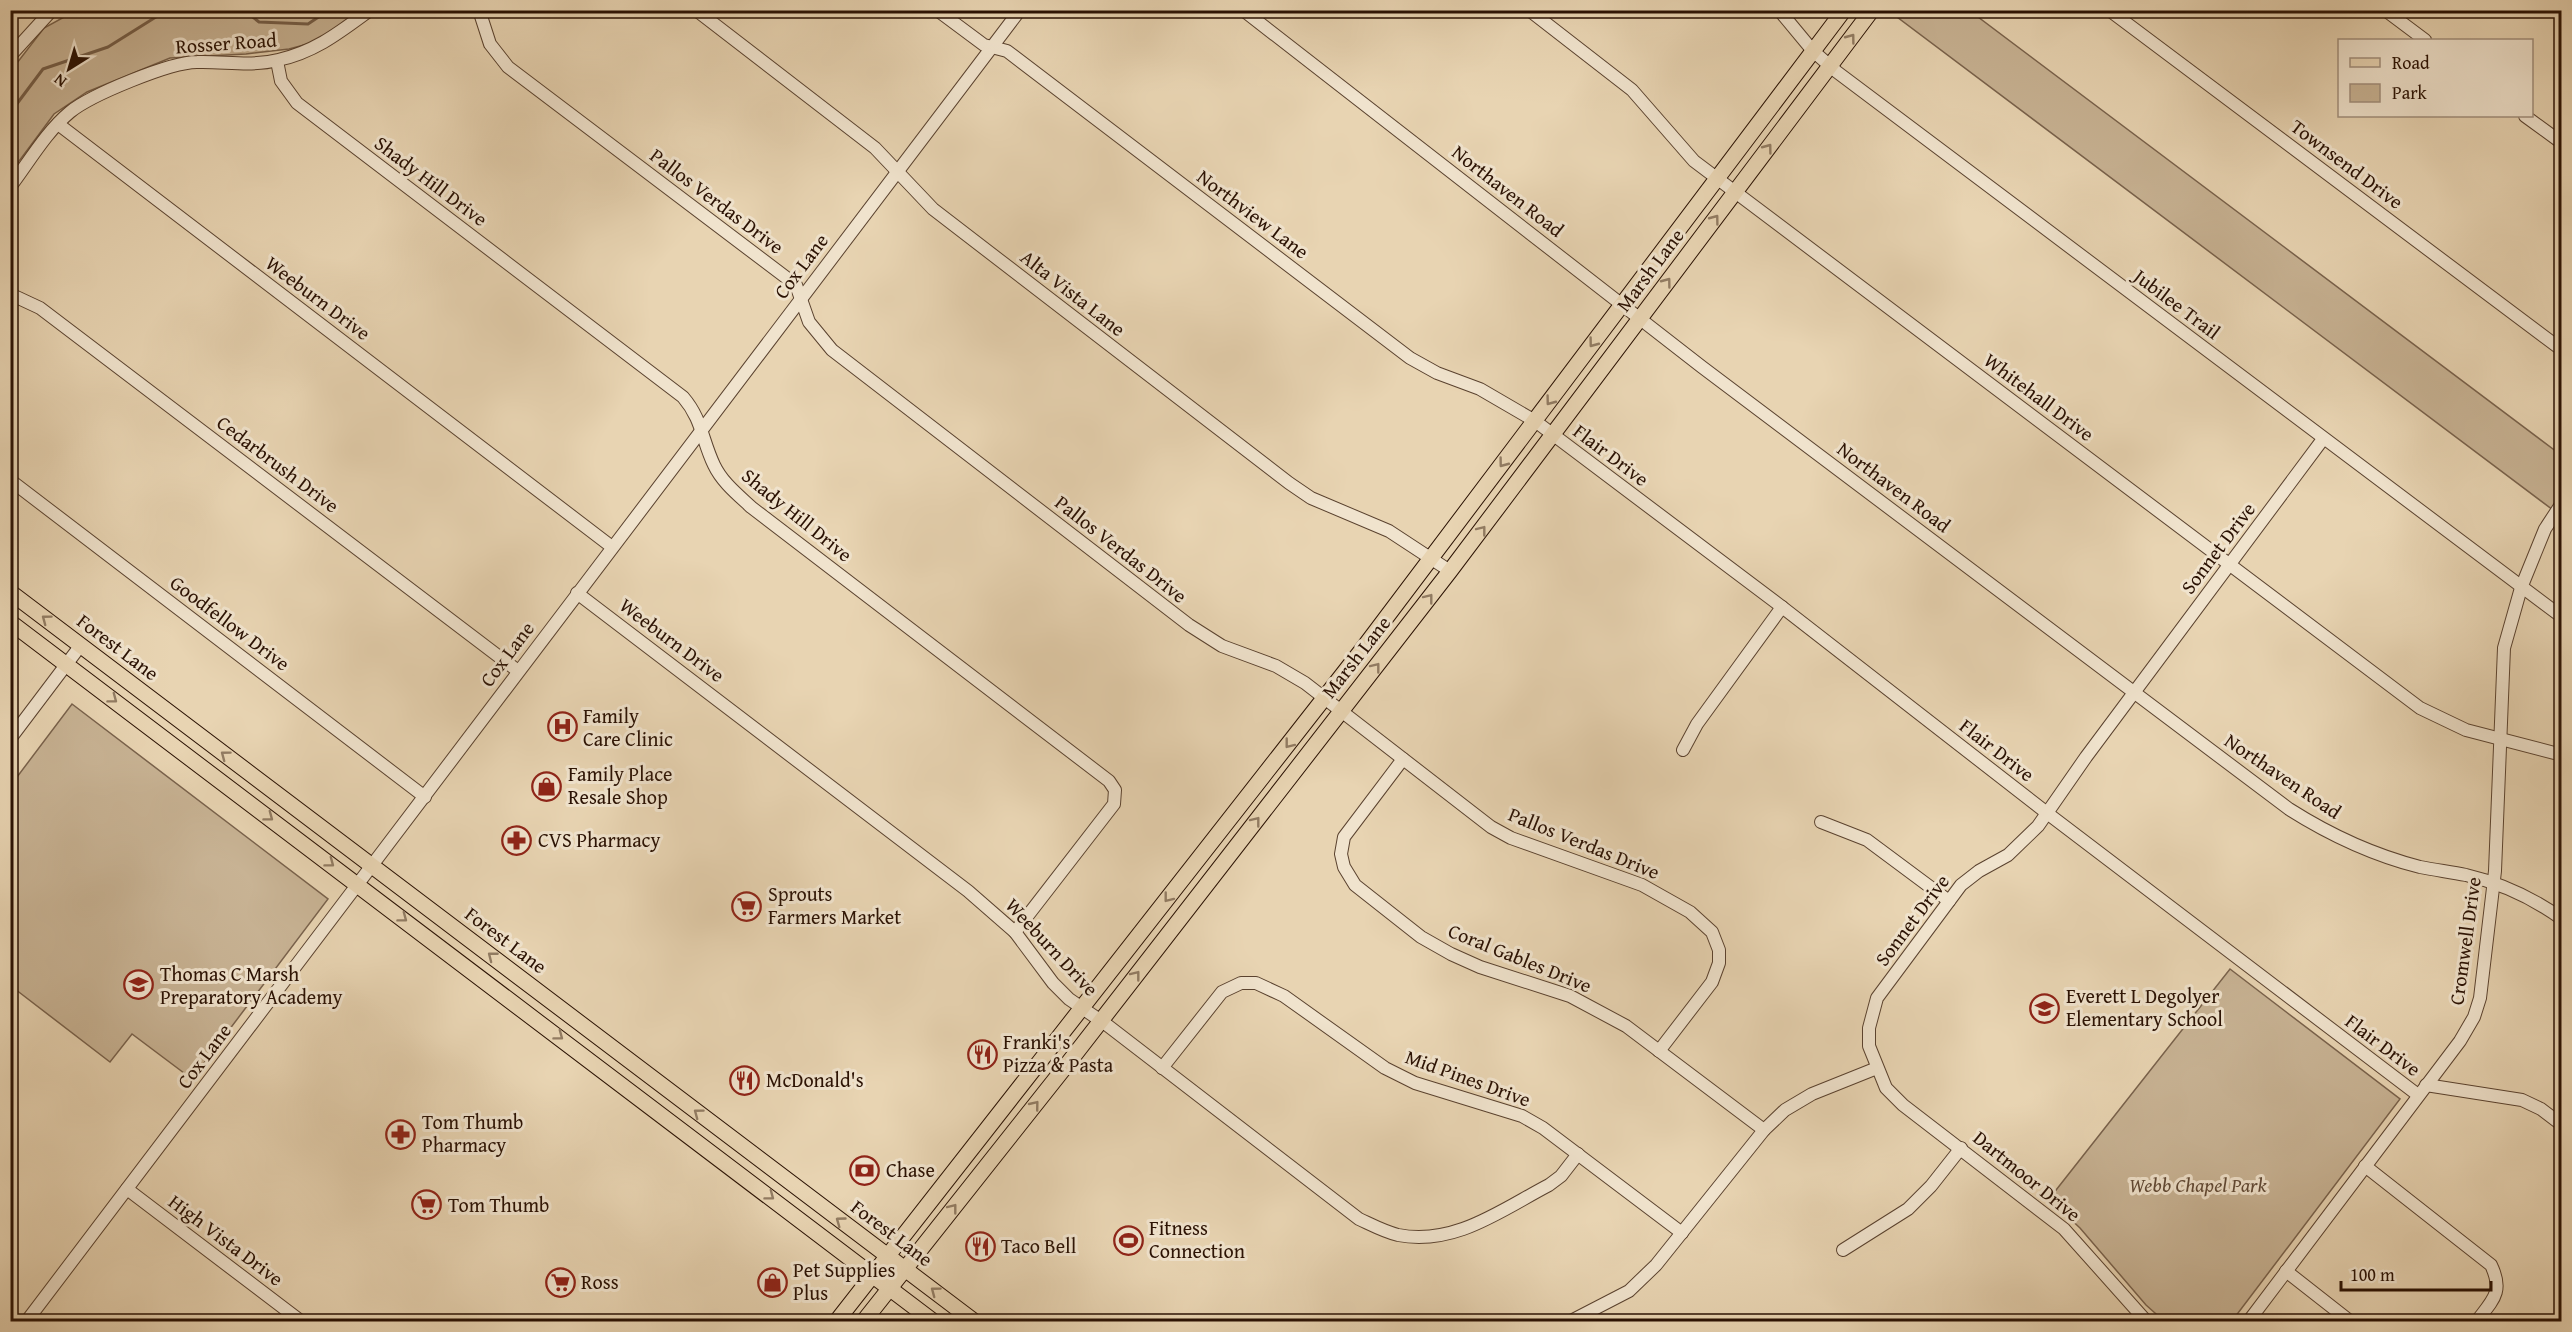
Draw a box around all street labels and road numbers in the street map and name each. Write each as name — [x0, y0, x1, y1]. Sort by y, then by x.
street label: Rosser Road — [174, 24, 278, 61]
street label: Townsend Drive — [2285, 112, 2410, 216]
street label: Shady Hill Drive — [369, 128, 494, 233]
street label: Northaven Road — [1446, 138, 1571, 244]
street label: Pallos Verdas Drive — [644, 141, 790, 261]
street label: Northview Lane — [1191, 162, 1315, 265]
street label: Marsh Lane — [1609, 222, 1691, 317]
street label: Cox Lane — [766, 227, 835, 304]
street label: Alta Vista Lane — [1015, 242, 1132, 343]
street label: Weeburn Drive — [260, 248, 377, 347]
street label: Jubilee Trail — [2126, 260, 2227, 346]
street label: Whitehall Drive — [1978, 345, 2101, 448]
street label: Cedarbrush Drive — [211, 408, 346, 519]
street label: Flair Drive — [1567, 417, 1655, 493]
street label: Northaven Road — [1832, 434, 1957, 539]
street label: Shady Hill Drive — [736, 461, 859, 568]
street label: Pallos Verdas Drive — [1049, 488, 1194, 609]
street label: Sonnet Drive — [2173, 496, 2262, 600]
street label: Goodfellow Drive — [164, 568, 296, 677]
street label: Weeburn Drive — [614, 590, 731, 689]
street label: Forest Lane — [71, 606, 165, 687]
street label: Marsh Lane — [1314, 609, 1397, 704]
street label: Cox Lane — [472, 615, 541, 692]
street label: Flair Drive — [1954, 711, 2041, 788]
street label: Northaven Road — [2219, 726, 2348, 826]
street label: Pallos Verdas Drive — [1504, 799, 1664, 886]
street label: Sonnet Drive — [1867, 868, 1956, 972]
street label: Cromwell Drive — [2441, 875, 2488, 1007]
street label: Weeburn Drive — [999, 891, 1106, 1002]
street label: Forest Lane — [459, 899, 553, 980]
street label: Coral Gables Drive — [1444, 916, 1596, 1000]
street label: Flair Drive — [2339, 1007, 2427, 1083]
street label: Cox Lane — [169, 1017, 238, 1094]
street label: Mid Pines Drive — [1402, 1041, 1535, 1114]
street label: Dartmoor Drive — [1967, 1123, 2087, 1228]
street label: High Vista Drive — [163, 1187, 290, 1292]
street label: Forest Lane — [845, 1192, 939, 1273]

